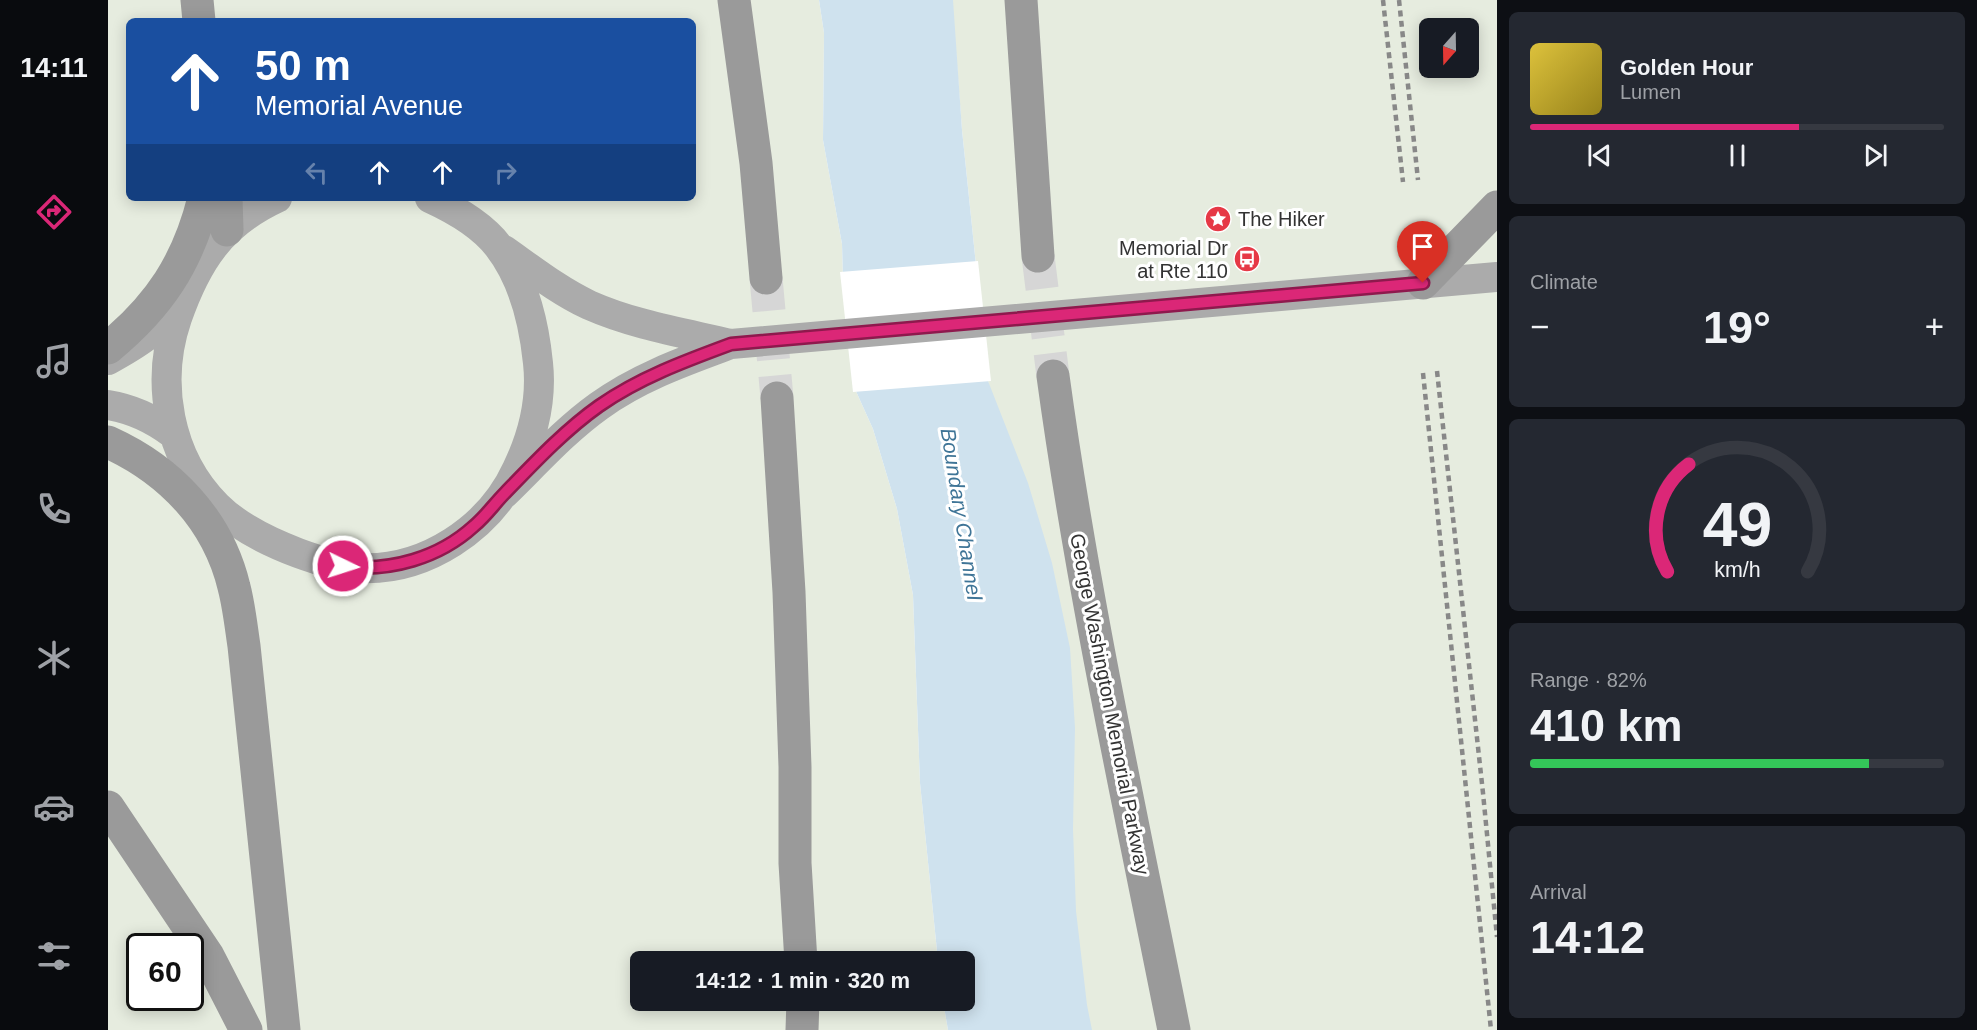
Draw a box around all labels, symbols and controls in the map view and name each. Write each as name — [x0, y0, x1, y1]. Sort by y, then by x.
north arrow — [1419, 18, 1479, 78]
map controls — [1419, 18, 1479, 78]
icon: ahead — [156, 42, 234, 120]
text: 50 m — [255, 42, 351, 89]
text: 14:11 — [20, 53, 88, 83]
text: Golden Hour — [1620, 55, 1753, 80]
text: Lumen — [1620, 81, 1681, 103]
text: Memorial Avenue — [255, 91, 463, 121]
icon: previous — [1583, 139, 1616, 172]
icon: pause — [1721, 139, 1754, 172]
icon: next — [1859, 139, 1892, 172]
icon: left — [300, 156, 333, 189]
icon: ahead — [363, 156, 396, 189]
icon: ahead — [426, 156, 459, 189]
icon: right — [489, 156, 522, 189]
icon: directions — [33, 191, 75, 233]
place icon: The Hiker — [1203, 204, 1233, 234]
place label: The Hiker — [1238, 208, 1325, 230]
pin — [1397, 221, 1448, 283]
icon: arrive — [1406, 230, 1439, 263]
place label: Memorial Dr at Rte 110 — [1119, 237, 1228, 282]
bus stop icon: Memorial Dr at Rte 110 — [1232, 244, 1262, 274]
text: Climate — [1530, 271, 1598, 293]
text: 19° — [1703, 302, 1771, 353]
text: − — [1530, 308, 1549, 345]
text: + — [1925, 308, 1944, 345]
icon: music — [33, 340, 75, 382]
water label: Boundary Channel — [937, 426, 987, 603]
icon: phone — [33, 488, 75, 530]
text: 49 — [1702, 490, 1772, 559]
street label: George Washington Memorial Parkway — [1066, 531, 1154, 877]
position arrow — [311, 534, 375, 598]
text: km/h — [1714, 558, 1760, 582]
icon: climate — [33, 637, 75, 679]
text: Range · 82% — [1530, 669, 1647, 691]
text: 410 km — [1530, 700, 1683, 751]
icon: car — [33, 786, 75, 828]
text: Arrival — [1530, 881, 1587, 903]
text: 14:12 — [1530, 912, 1645, 963]
speed limit sign: 60 — [126, 933, 204, 1011]
icon: filters — [33, 935, 75, 977]
text: 14:12 · 1 min · 320 m — [695, 968, 910, 993]

